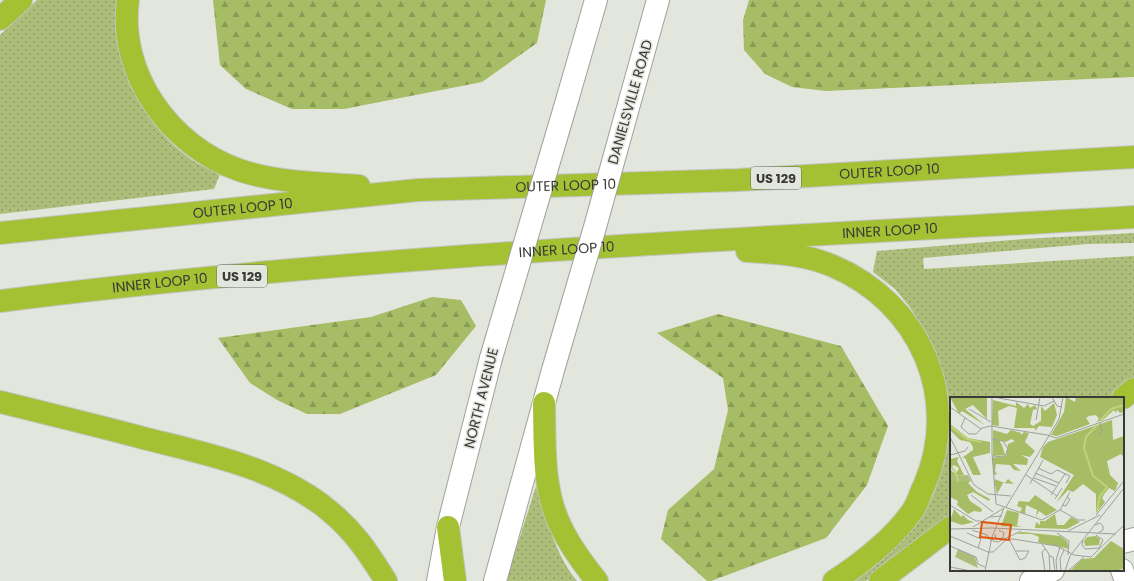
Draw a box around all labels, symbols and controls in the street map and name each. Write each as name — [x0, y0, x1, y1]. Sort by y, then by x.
street label: DANIELSVILLE ROAD — [603, 37, 657, 167]
street label: OUTER LOOP 10 — [839, 158, 940, 184]
road number: US 129 — [751, 167, 801, 189]
street label: OUTER LOOP 10 — [515, 174, 616, 197]
street label: OUTER LOOP 10 — [192, 193, 294, 223]
street label: INNER LOOP 10 — [842, 218, 938, 243]
street label: INNER LOOP 10 — [518, 236, 615, 262]
road number: US 129 — [217, 265, 267, 287]
street label: INNER LOOP 10 — [111, 268, 209, 298]
street label: NORTH AVENUE — [459, 346, 503, 450]
inset map — [950, 397, 1124, 571]

